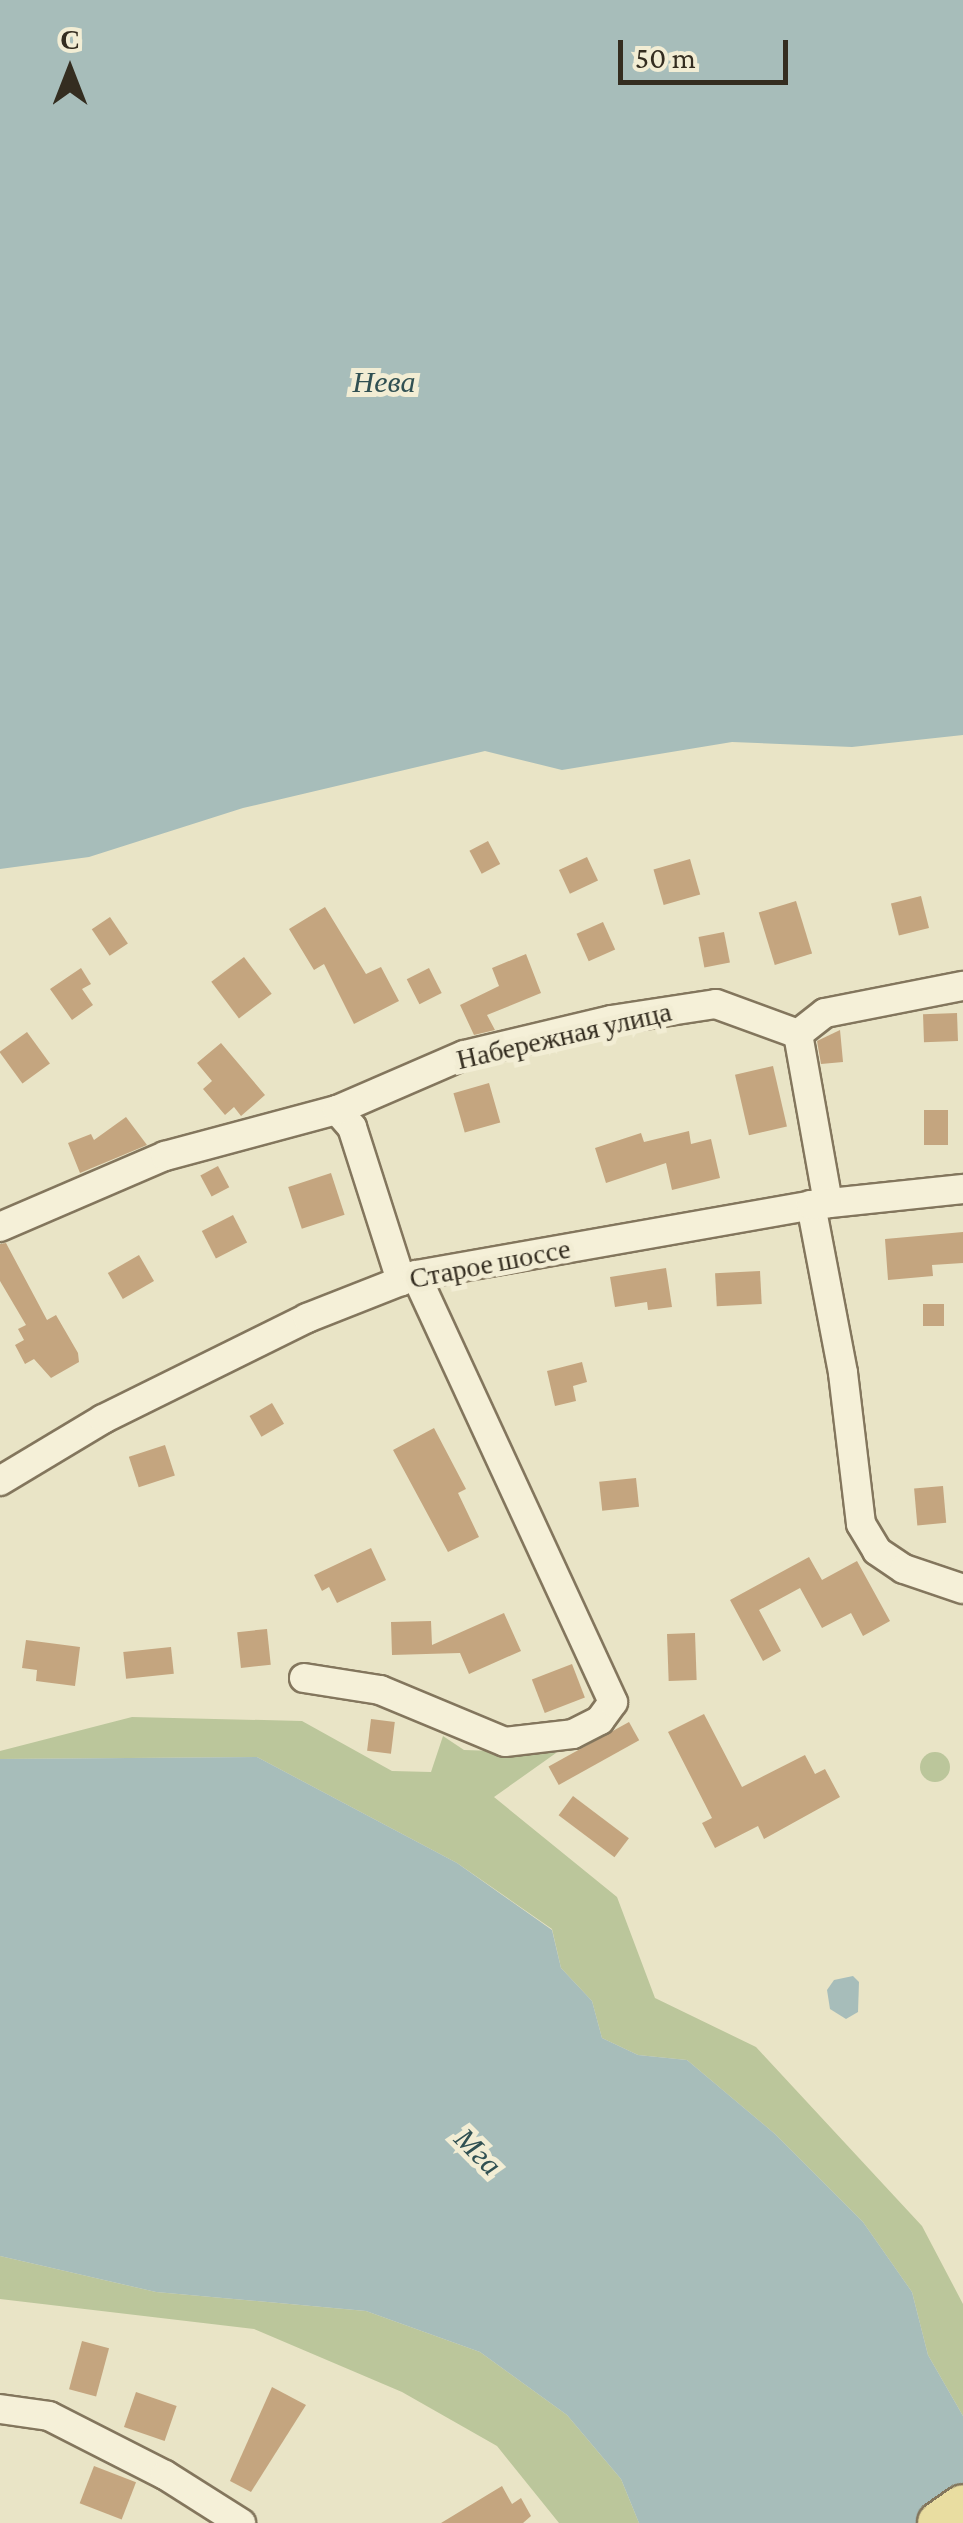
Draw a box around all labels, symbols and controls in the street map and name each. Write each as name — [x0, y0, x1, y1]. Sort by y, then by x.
north arrow — [20, 20, 120, 120]
scale bar — [623, 20, 793, 82]
text: С — [60, 24, 80, 55]
text: 50 m — [635, 41, 696, 74]
water label: Нева — [353, 364, 415, 400]
street label: Набережная улица — [453, 995, 675, 1077]
street label: Старое шоссе — [407, 1232, 573, 1296]
water label: Мга — [447, 2121, 509, 2183]

